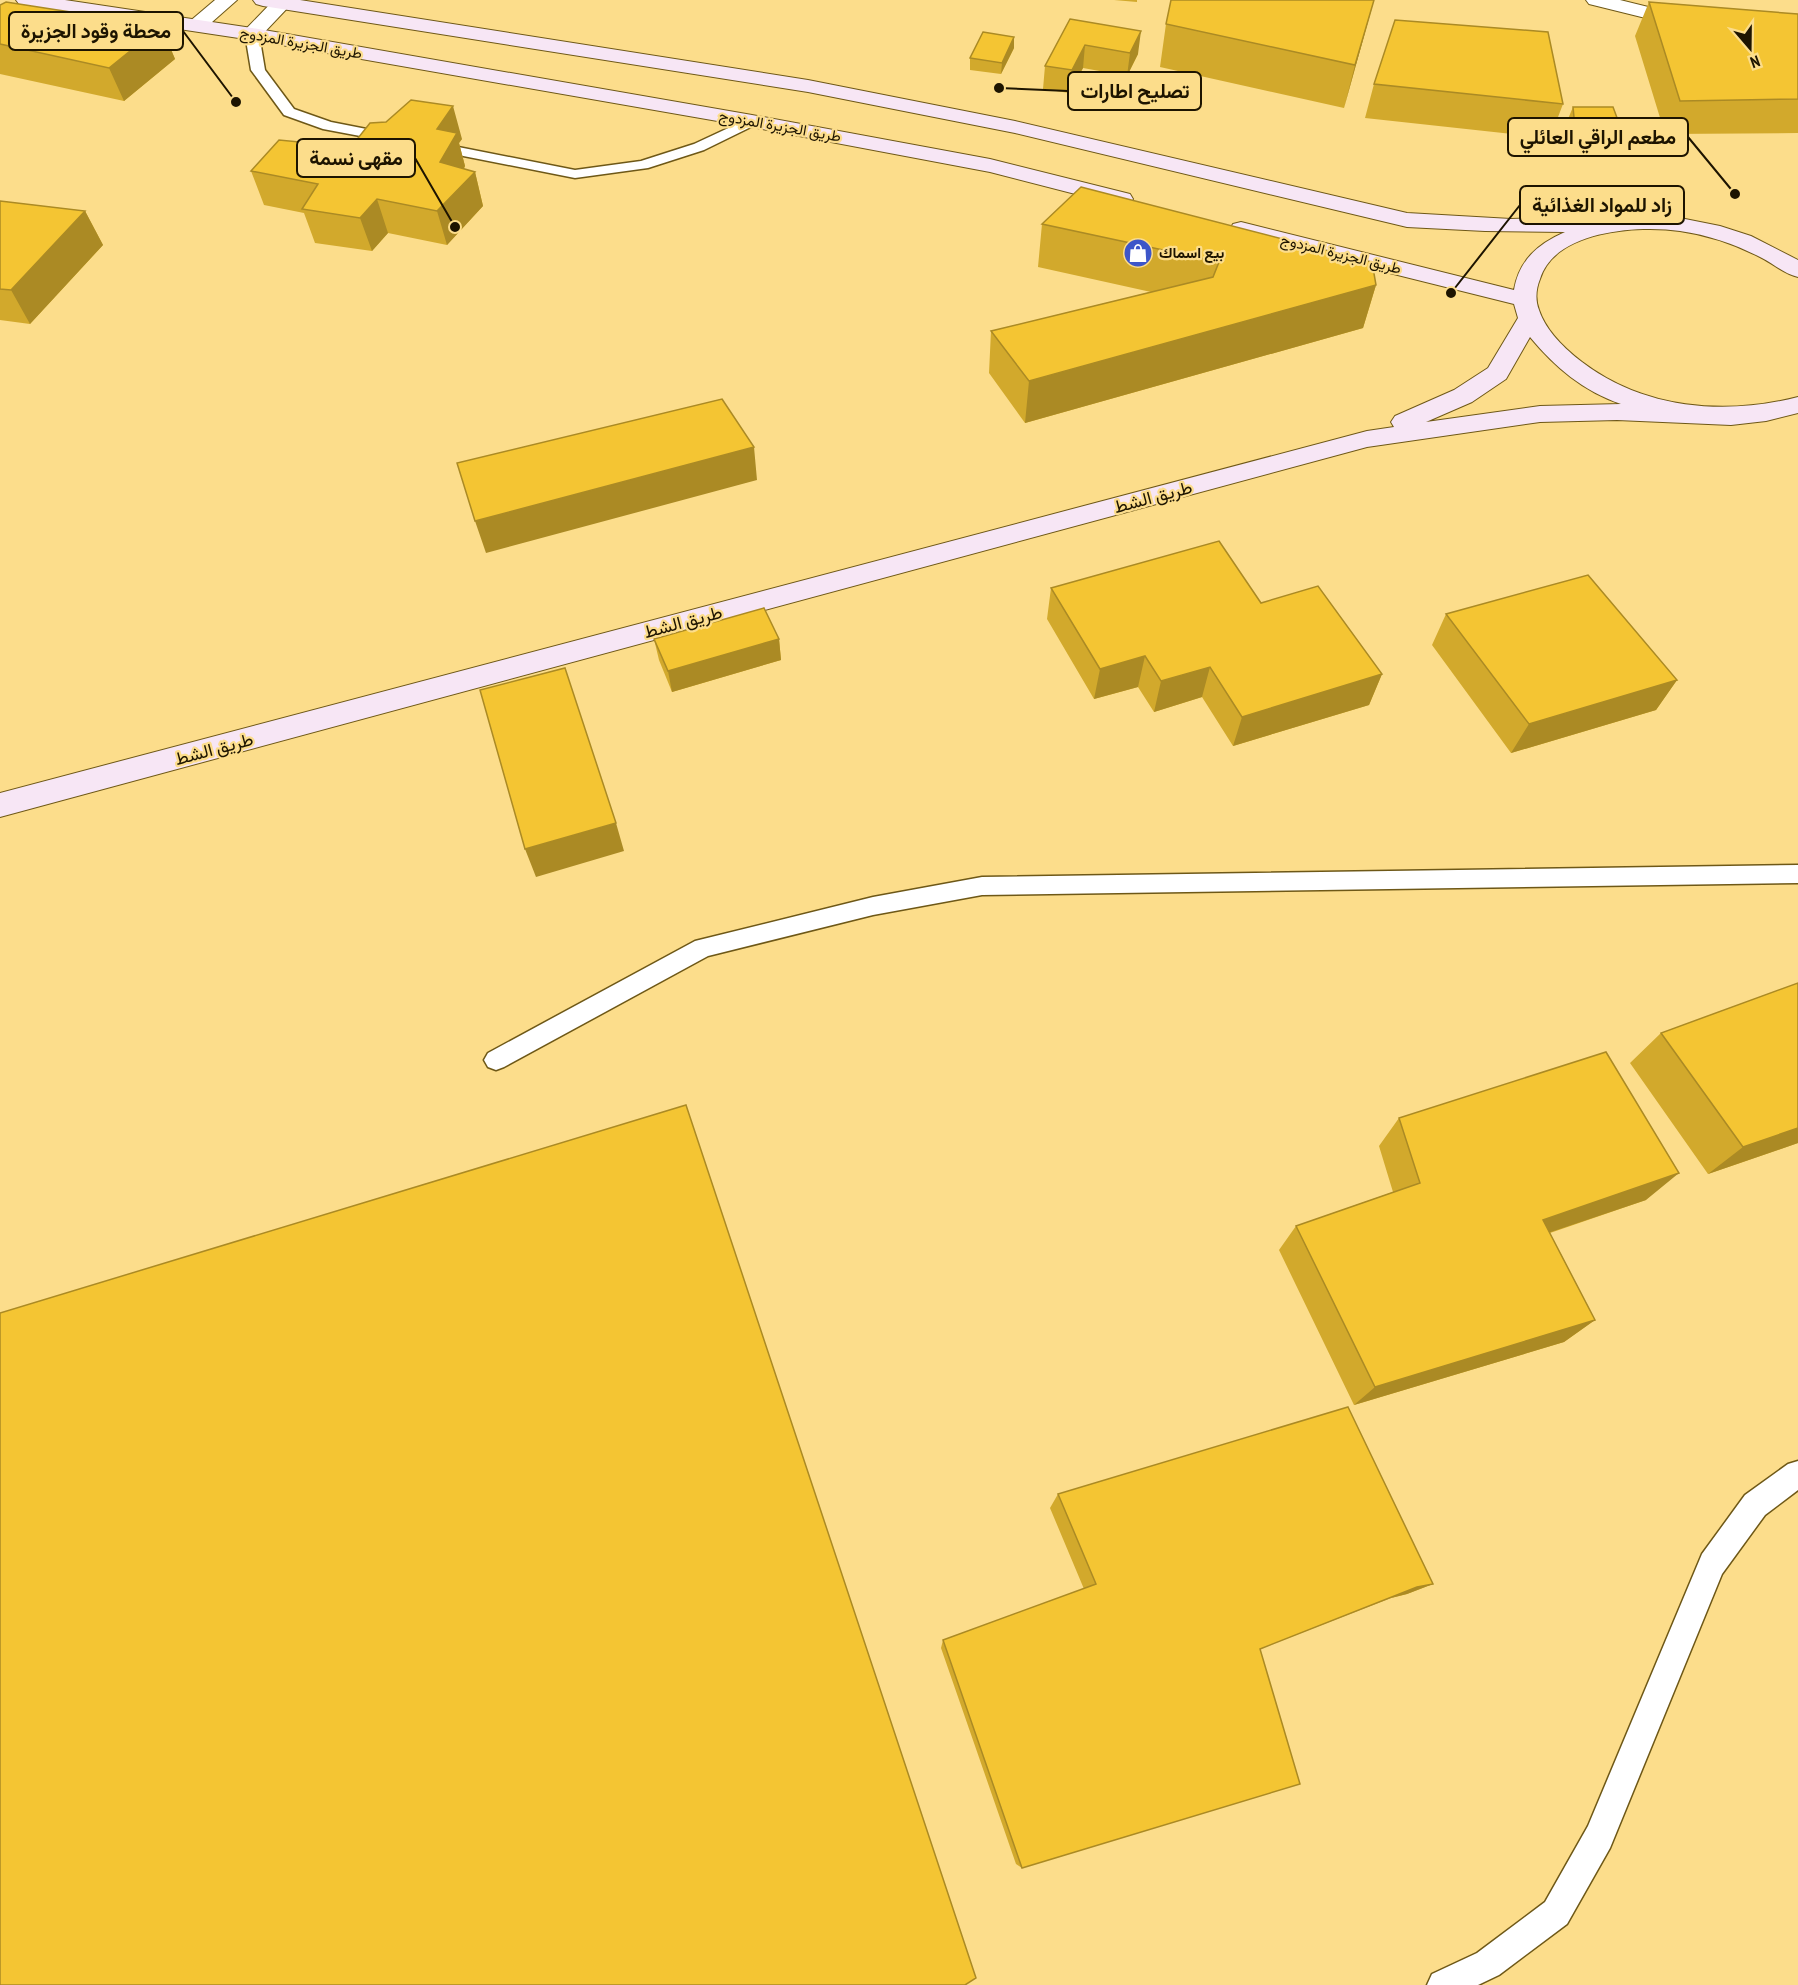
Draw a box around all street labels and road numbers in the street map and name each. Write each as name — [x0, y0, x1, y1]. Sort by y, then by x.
street label: طريق الجزيرة المزدوج — [238, 22, 364, 65]
street label: طريق الجزيرة المزدوج — [717, 105, 843, 148]
street label: طريق الجزيرة المزدوج — [1278, 229, 1404, 280]
street label: طريق الشط — [1111, 475, 1195, 518]
street label: طريق الشط — [641, 600, 725, 643]
street label: طريق الشط — [172, 727, 256, 770]

